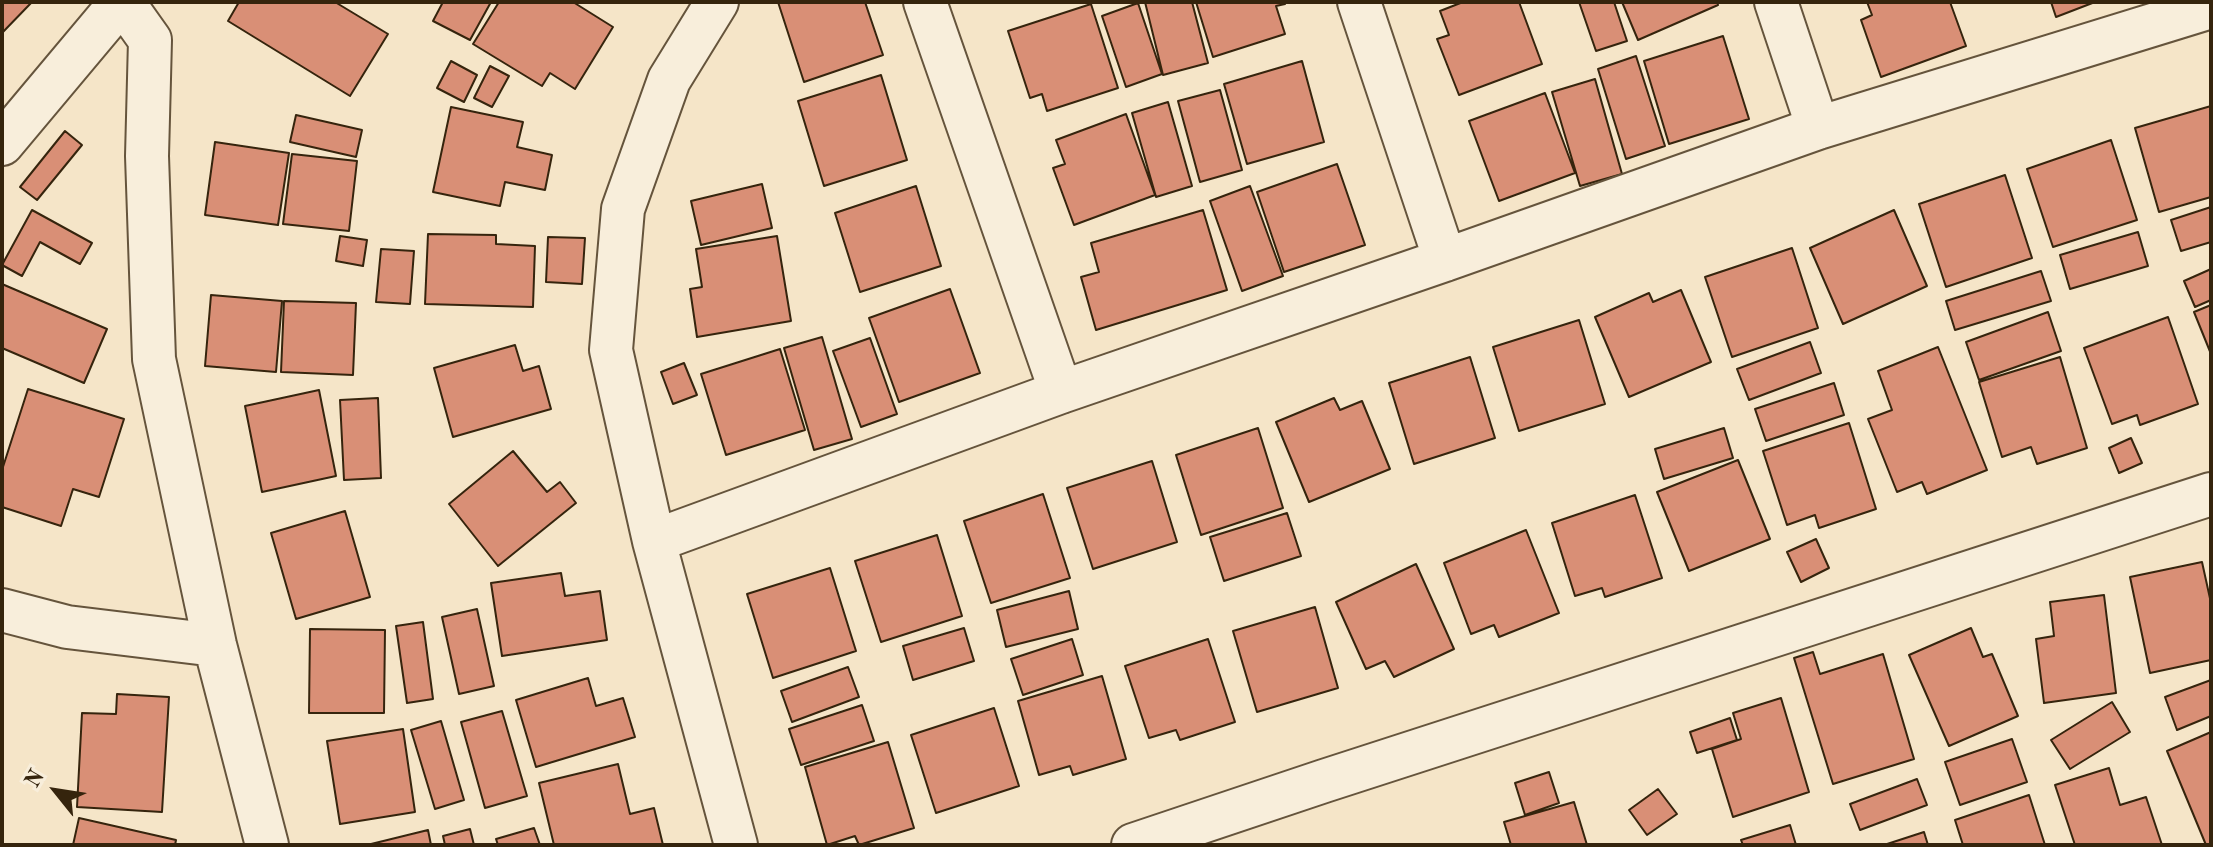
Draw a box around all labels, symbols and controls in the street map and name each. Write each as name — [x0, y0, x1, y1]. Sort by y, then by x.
north arrow — [16, 751, 96, 831]
text: N — [21, 766, 49, 792]

